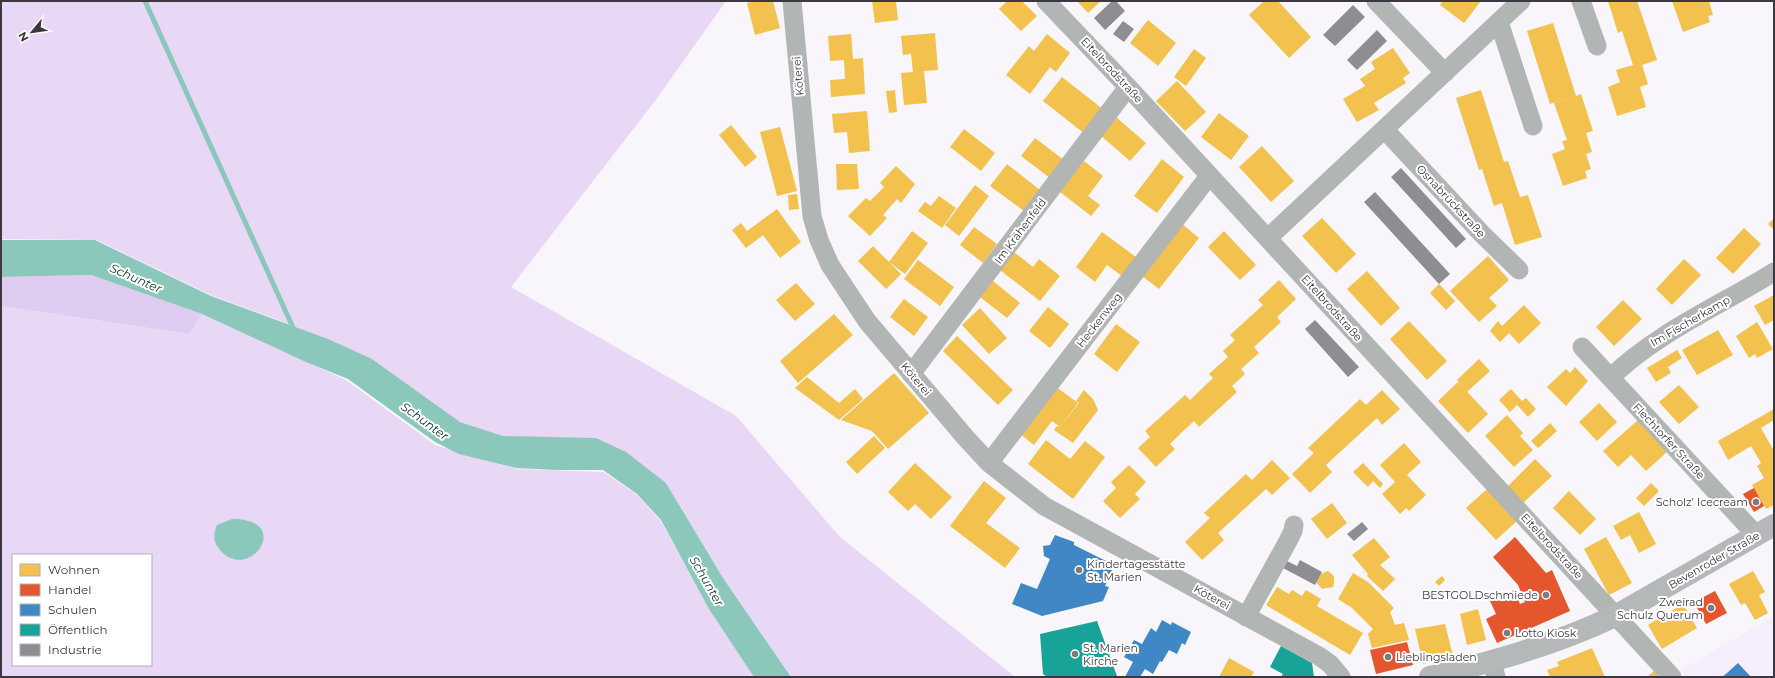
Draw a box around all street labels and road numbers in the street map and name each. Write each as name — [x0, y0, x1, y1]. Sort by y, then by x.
street label: Eitelbrodstraße — [1078, 34, 1146, 106]
street label: Köterei — [789, 56, 807, 96]
street label: Osnabrückstraße — [1414, 162, 1489, 241]
street label: Im Krähenfeld — [991, 196, 1049, 266]
street label: Eitelbrodstraße — [1299, 272, 1366, 344]
street label: Heckenweg — [1073, 290, 1125, 350]
street label: Im Fischerkamp — [1648, 292, 1732, 350]
street label: Köterei — [898, 359, 934, 399]
street label: Flechtorfer Straße — [1630, 400, 1708, 482]
street label: Eitelbrodstraße — [1518, 510, 1586, 582]
street label: Bevenroder Straße — [1666, 528, 1762, 592]
street label: Köterei — [1191, 581, 1233, 613]

